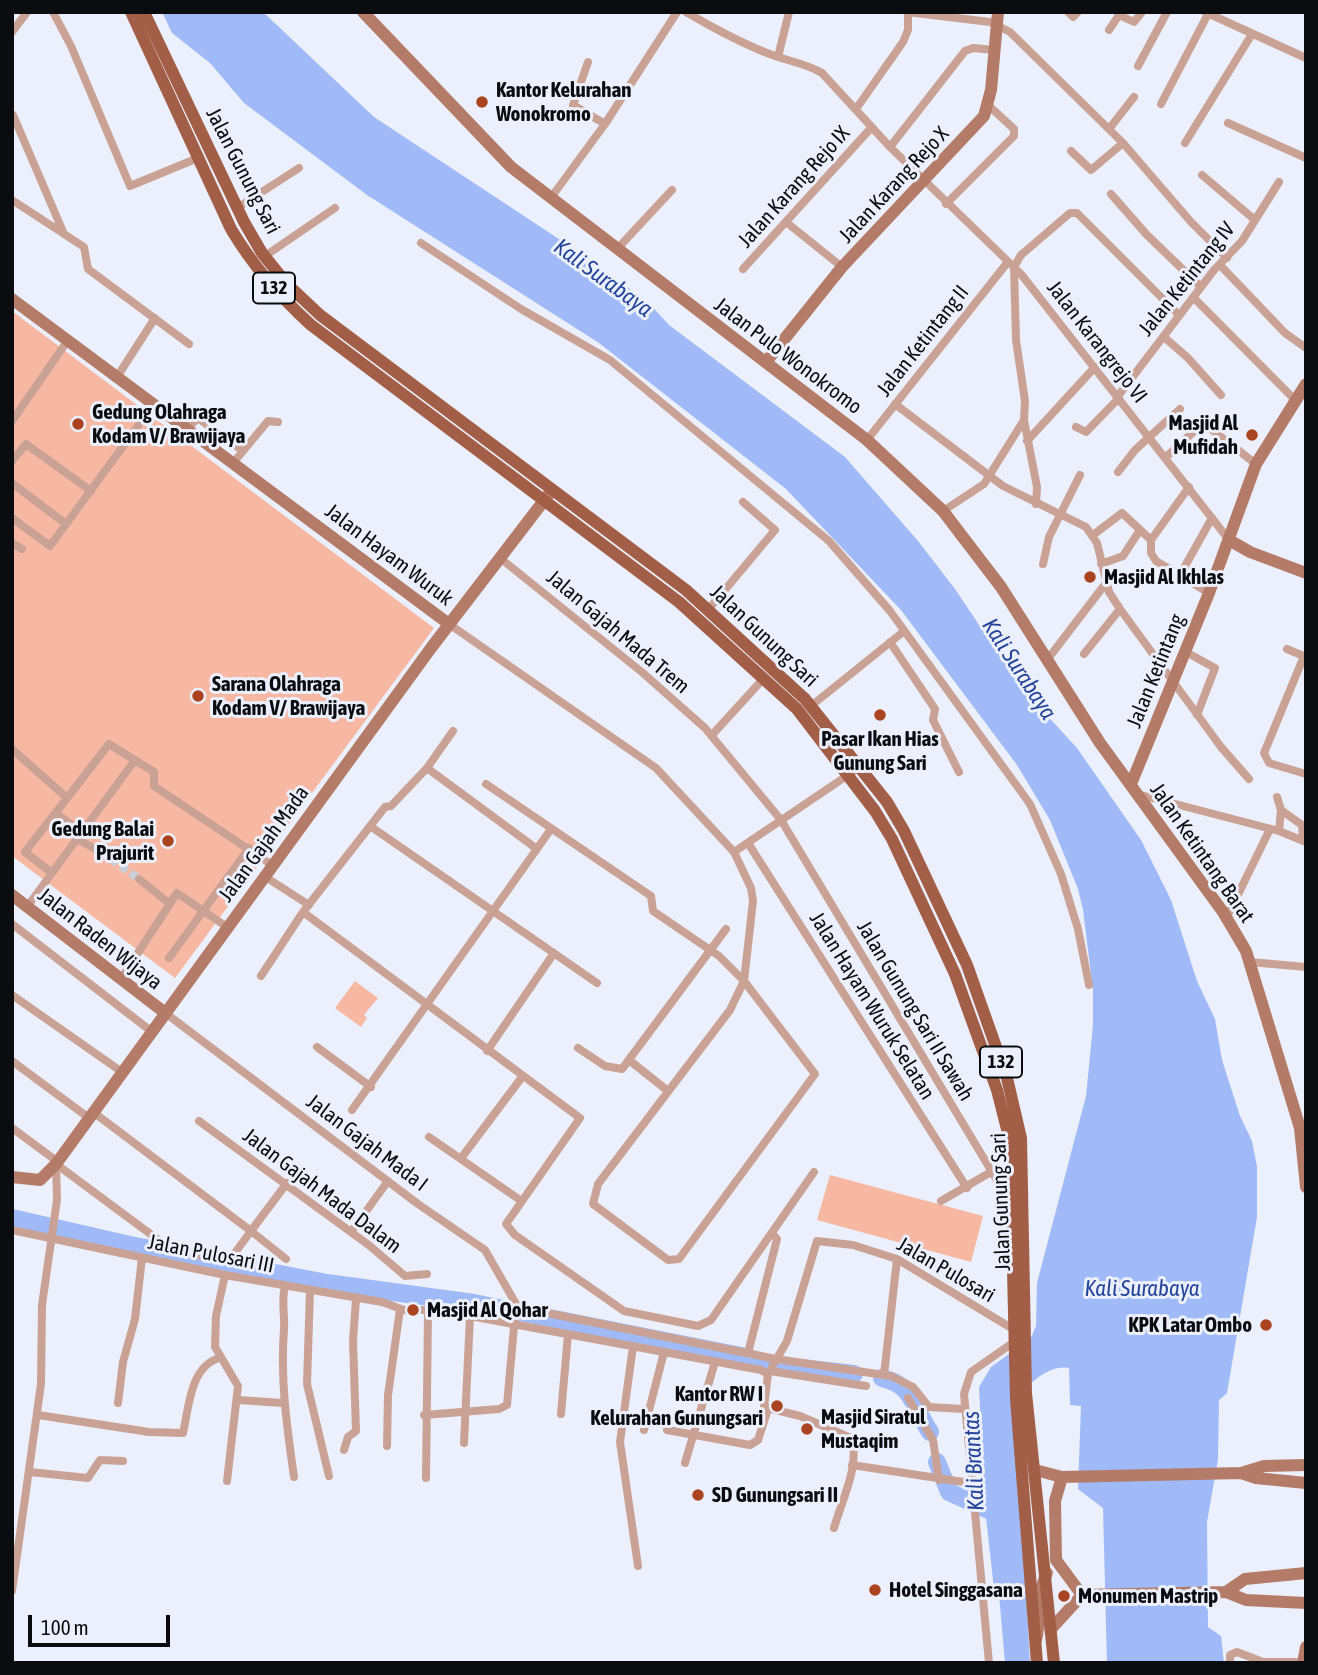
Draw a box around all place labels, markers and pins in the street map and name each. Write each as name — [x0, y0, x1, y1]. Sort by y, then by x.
place label: Kantor Kelurahan Wonokromo — [496, 77, 631, 127]
marker: Kantor Kelurahan Wonokromo — [474, 94, 490, 110]
place label: Gedung Olahraga Kodam V/ Brawijaya — [92, 399, 245, 449]
place label: Masjid Al Mufidah — [1168, 410, 1238, 460]
marker: Gedung Olahraga Kodam V/ Brawijaya — [70, 416, 86, 432]
marker: Masjid Al Mufidah — [1244, 427, 1260, 443]
place label: Masjid Al Ikhlas — [1104, 564, 1224, 590]
marker: Masjid Al Ikhlas — [1082, 569, 1098, 585]
place label: Sarana Olahraga Kodam V/ Brawijaya — [212, 671, 365, 721]
marker: Sarana Olahraga Kodam V/ Brawijaya — [190, 688, 206, 704]
marker: Pasar Ikan Hias Gunung Sari — [872, 707, 888, 723]
place label: Pasar Ikan Hias Gunung Sari — [821, 726, 939, 776]
place label: Gedung Balai Prajurit — [51, 816, 154, 866]
marker: Gedung Balai Prajurit — [160, 833, 176, 849]
place label: Masjid Al Qohar — [427, 1297, 548, 1323]
marker: Masjid Al Qohar — [405, 1302, 421, 1318]
place label: KPK Latar Ombo — [1128, 1312, 1252, 1338]
marker: KPK Latar Ombo — [1258, 1317, 1274, 1333]
place label: Kantor RW I Kelurahan Gunungsari — [590, 1381, 763, 1431]
marker: Kantor RW I Kelurahan Gunungsari — [769, 1398, 785, 1414]
place label: Masjid Siratul Mustaqim — [821, 1404, 926, 1454]
marker: Masjid Siratul Mustaqim — [799, 1421, 815, 1437]
place label: SD Gunungsari II — [712, 1482, 838, 1508]
marker: SD Gunungsari II — [690, 1487, 706, 1503]
place label: Hotel Singgasana — [889, 1577, 1023, 1603]
marker: Hotel Singgasana — [867, 1582, 883, 1598]
place label: Monumen Mastrip — [1078, 1583, 1218, 1609]
marker: Monumen Mastrip — [1056, 1588, 1072, 1604]

